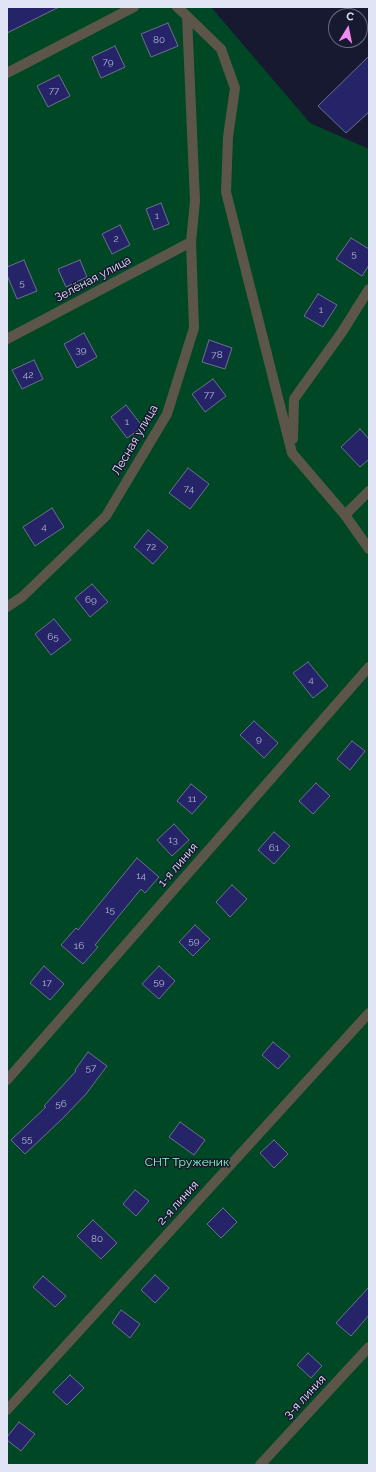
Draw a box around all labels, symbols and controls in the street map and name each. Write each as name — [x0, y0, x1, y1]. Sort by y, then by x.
north arrow — [328, 8, 368, 48]
text: С — [345, 10, 355, 24]
house number: 80 — [153, 34, 165, 46]
house number: 79 — [102, 56, 114, 68]
house number: 77 — [49, 85, 59, 97]
house number: 1 — [155, 210, 159, 222]
house number: 2 — [113, 233, 119, 245]
house number: 5 — [351, 248, 357, 260]
street label: Зелёная улица — [52, 253, 134, 305]
house number: 5 — [19, 277, 25, 289]
house number: 1 — [319, 304, 323, 316]
house number: 39 — [75, 344, 87, 356]
house number: 78 — [211, 349, 223, 361]
house number: 42 — [23, 369, 33, 381]
house number: 77 — [204, 389, 214, 401]
street label: Лесная улица — [109, 402, 161, 478]
house number: 1 — [125, 416, 129, 428]
house number: 74 — [184, 483, 194, 495]
house number: 4 — [41, 521, 47, 533]
house number: 72 — [146, 541, 156, 553]
house number: 69 — [85, 594, 97, 606]
house number: 65 — [47, 631, 59, 643]
house number: 4 — [308, 674, 314, 686]
house number: 9 — [256, 733, 262, 745]
house number: 11 — [188, 793, 196, 805]
house number: 13 — [168, 834, 178, 846]
street label: 1-я линия — [155, 840, 201, 890]
house number: 61 — [269, 842, 279, 854]
house number: 14 — [136, 870, 146, 882]
house number: 15 — [105, 904, 115, 916]
house number: 59 — [188, 935, 200, 947]
house number: 16 — [74, 940, 84, 952]
house number: 59 — [153, 976, 165, 988]
house number: 17 — [42, 977, 52, 989]
house number: 57 — [86, 1062, 96, 1074]
house number: 56 — [55, 1098, 67, 1110]
house number: 55 — [22, 1133, 32, 1145]
park label: СНТ Труженик — [145, 1155, 229, 1169]
street label: 2-я линия — [154, 1178, 202, 1228]
house number: 80 — [91, 1233, 103, 1245]
street label: 3-я линия — [281, 1372, 329, 1422]

